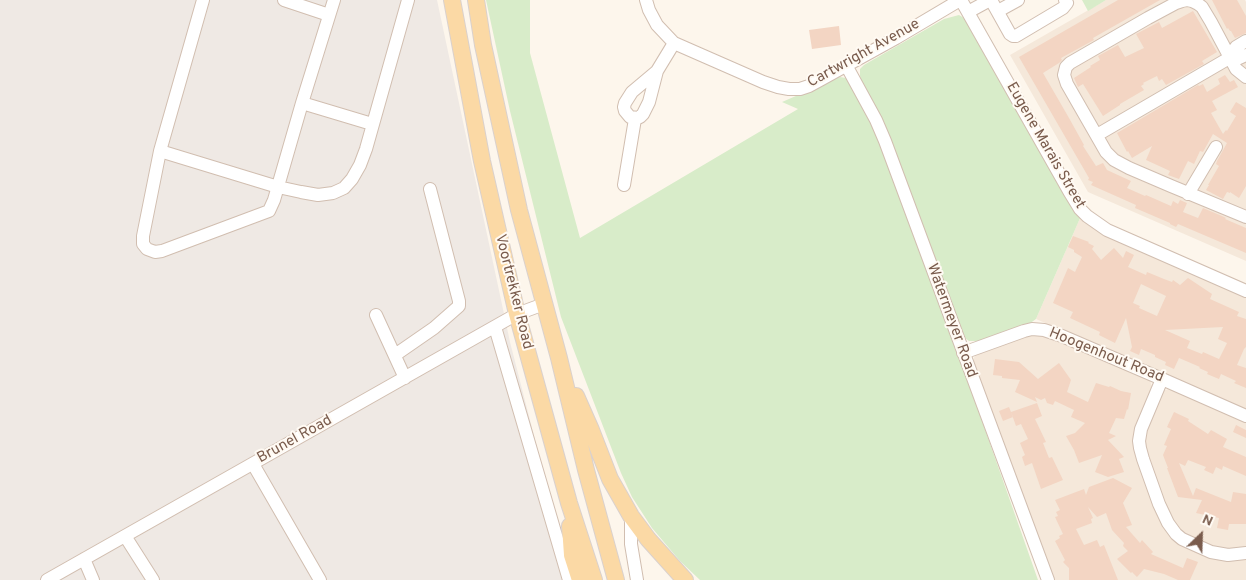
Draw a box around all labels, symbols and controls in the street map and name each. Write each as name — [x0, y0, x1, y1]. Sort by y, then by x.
street label: Cartwright Avenue — [805, 16, 923, 92]
street label: Eugene Marais Street — [1001, 80, 1089, 212]
street label: Voortrekker Road — [490, 233, 536, 351]
street label: Watermeyer Road — [922, 261, 980, 381]
street label: Hoogenhout Road — [1046, 325, 1166, 387]
street label: Brunel Road — [254, 412, 336, 468]
north arrow — [1176, 510, 1226, 560]
text: N — [1199, 511, 1215, 531]

